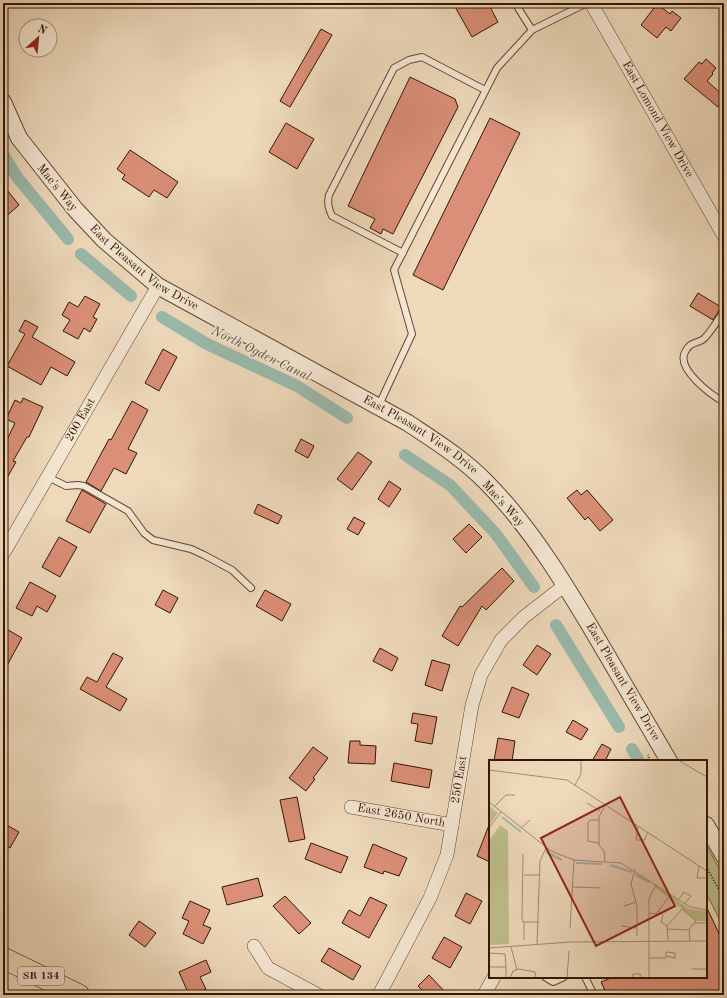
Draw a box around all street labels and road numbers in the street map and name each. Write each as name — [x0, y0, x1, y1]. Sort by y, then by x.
street label: East Lomond View Drive — [620, 59, 696, 180]
street label: Mae's Way — [34, 162, 80, 214]
street label: East Pleasant View Drive — [87, 222, 201, 313]
street label: East Pleasant View Drive — [361, 394, 480, 477]
street label: 200 East — [63, 396, 98, 444]
street label: Mae's Way — [480, 479, 527, 530]
street label: East Pleasant View Drive — [584, 621, 662, 743]
street label: 250 East — [450, 755, 469, 804]
street label: East 2650 North — [356, 802, 447, 830]
road number: SR 134 — [18, 967, 64, 985]

